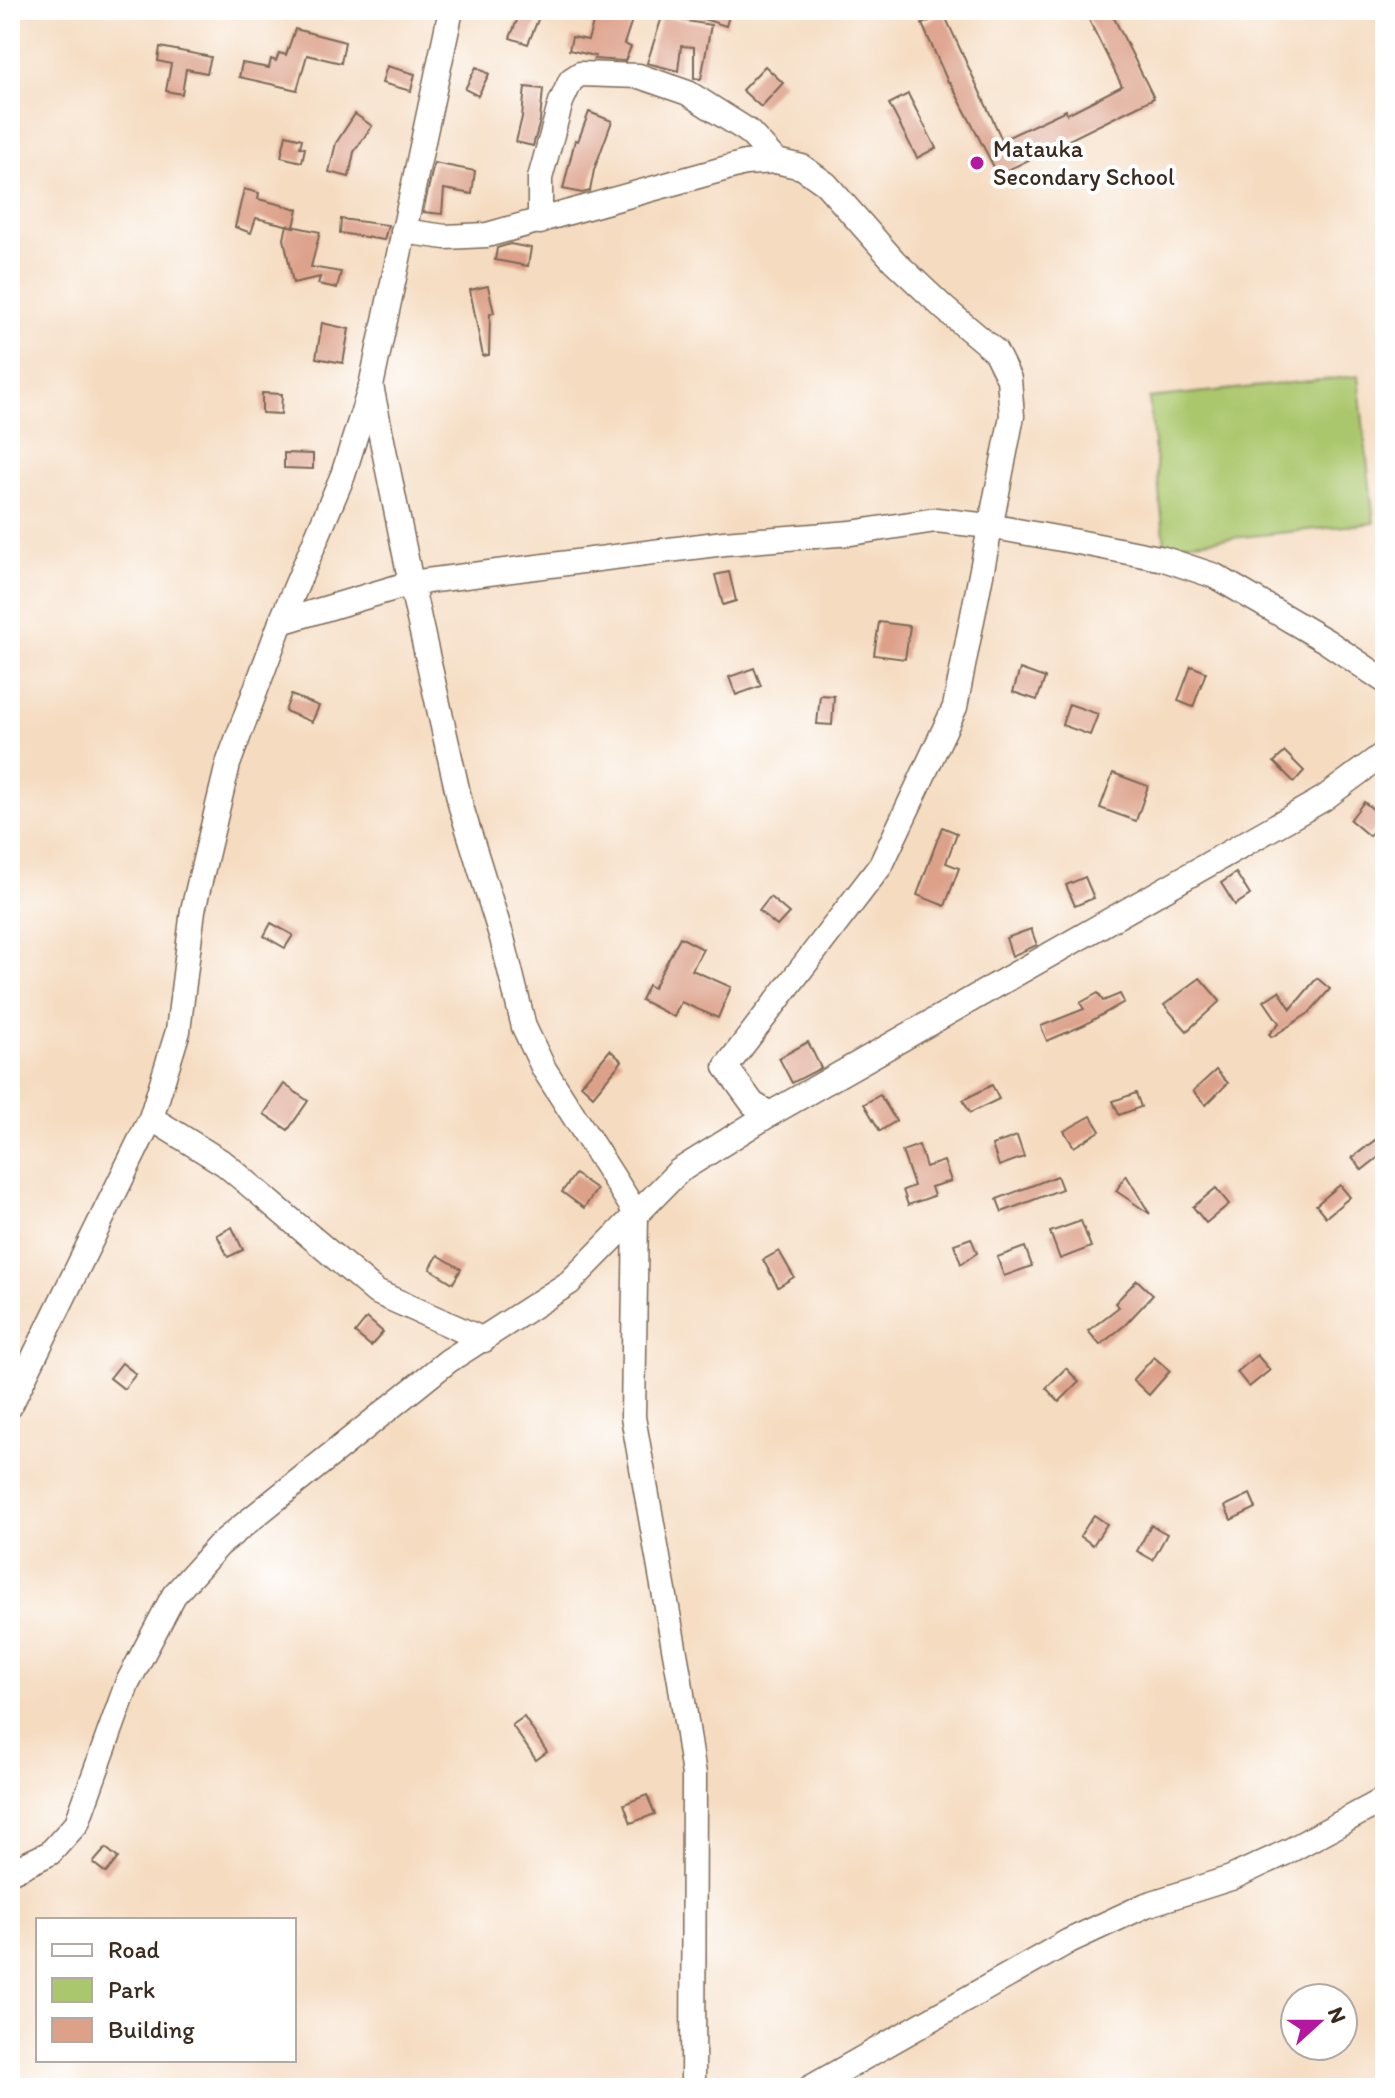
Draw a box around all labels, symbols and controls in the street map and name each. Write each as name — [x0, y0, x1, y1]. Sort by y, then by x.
place label: Matauka Secondary School — [993, 134, 1175, 191]
marker: Matauka Secondary School — [968, 154, 986, 172]
legend — [36, 1918, 296, 2062]
text: Road — [108, 1935, 160, 1964]
text: Park — [108, 1975, 155, 2004]
north arrow — [1279, 1982, 1359, 2062]
text: N — [1322, 2003, 1352, 2027]
text: Building — [108, 2015, 195, 2044]

